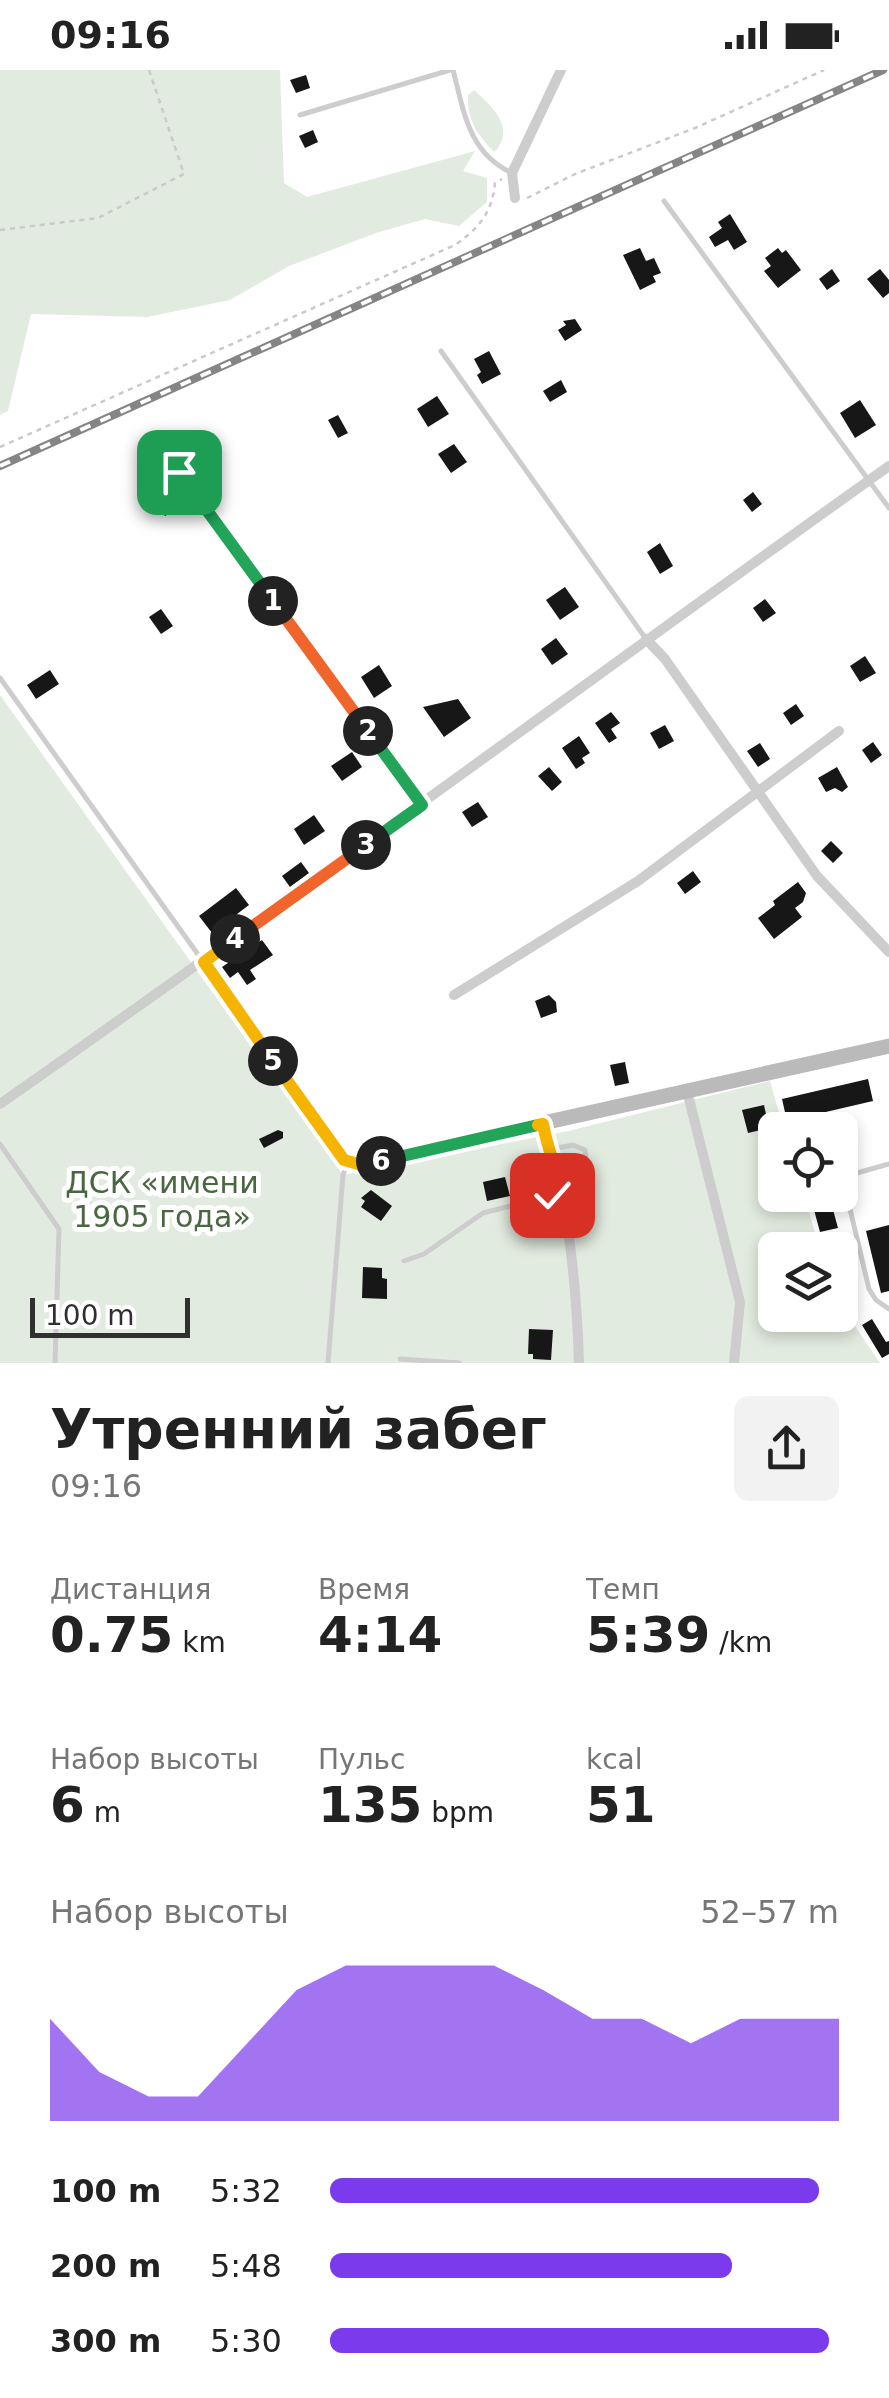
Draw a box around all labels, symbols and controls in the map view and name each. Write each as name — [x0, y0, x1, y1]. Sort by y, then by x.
text: 09:16 — [50, 13, 171, 57]
pin — [137, 430, 222, 515]
icon: arrive — [152, 445, 207, 500]
pin: 1 — [248, 576, 298, 626]
text: 1 — [263, 584, 283, 617]
pin: 2 — [343, 706, 393, 756]
text: 2 — [358, 714, 378, 747]
pin: 3 — [341, 820, 391, 870]
text: 3 — [356, 828, 376, 861]
pin: 4 — [210, 914, 260, 964]
text: 4 — [225, 922, 245, 955]
pin: 5 — [248, 1036, 298, 1086]
text: 5 — [263, 1044, 283, 1077]
map controls — [758, 1112, 858, 1332]
button: locate — [758, 1112, 858, 1212]
pin: 6 — [356, 1136, 406, 1186]
text: 6 — [371, 1144, 391, 1177]
pin — [510, 1153, 595, 1238]
park label: ДСК «имени 1905 года» — [65, 1165, 259, 1234]
icon: check — [525, 1168, 580, 1223]
button: layers — [758, 1232, 858, 1332]
scale bar — [30, 1293, 190, 1338]
text: 100 m — [45, 1299, 135, 1332]
button: share — [734, 1396, 839, 1501]
text: Утренний забег — [50, 1397, 547, 1461]
text: 09:16 — [50, 1467, 142, 1505]
text: Дистанция — [50, 1573, 211, 1606]
text: Время — [318, 1573, 410, 1606]
text: Темп — [586, 1573, 660, 1606]
text: 0.75 — [50, 1606, 173, 1664]
text: 4:14 — [318, 1606, 442, 1664]
text: 5:39 — [586, 1606, 710, 1664]
text: km — [173, 1626, 226, 1659]
text: /km — [710, 1626, 772, 1659]
text: Набор высоты — [50, 1743, 259, 1776]
text: Пульс — [318, 1743, 405, 1776]
text: kcal — [586, 1743, 643, 1776]
text: 6 — [50, 1776, 85, 1834]
text: 135 — [318, 1776, 422, 1834]
text: 51 — [586, 1776, 656, 1834]
text: m — [85, 1796, 121, 1829]
text: bpm — [422, 1796, 494, 1829]
text: Набор высоты — [50, 1893, 289, 1931]
text: 52–57 m — [700, 1893, 839, 1931]
text: 100 m — [50, 2172, 161, 2210]
text: 5:32 — [210, 2172, 282, 2210]
text: 200 m — [50, 2247, 161, 2285]
text: 5:48 — [210, 2247, 282, 2285]
text: 300 m — [50, 2322, 161, 2360]
text: 5:30 — [210, 2322, 282, 2360]

